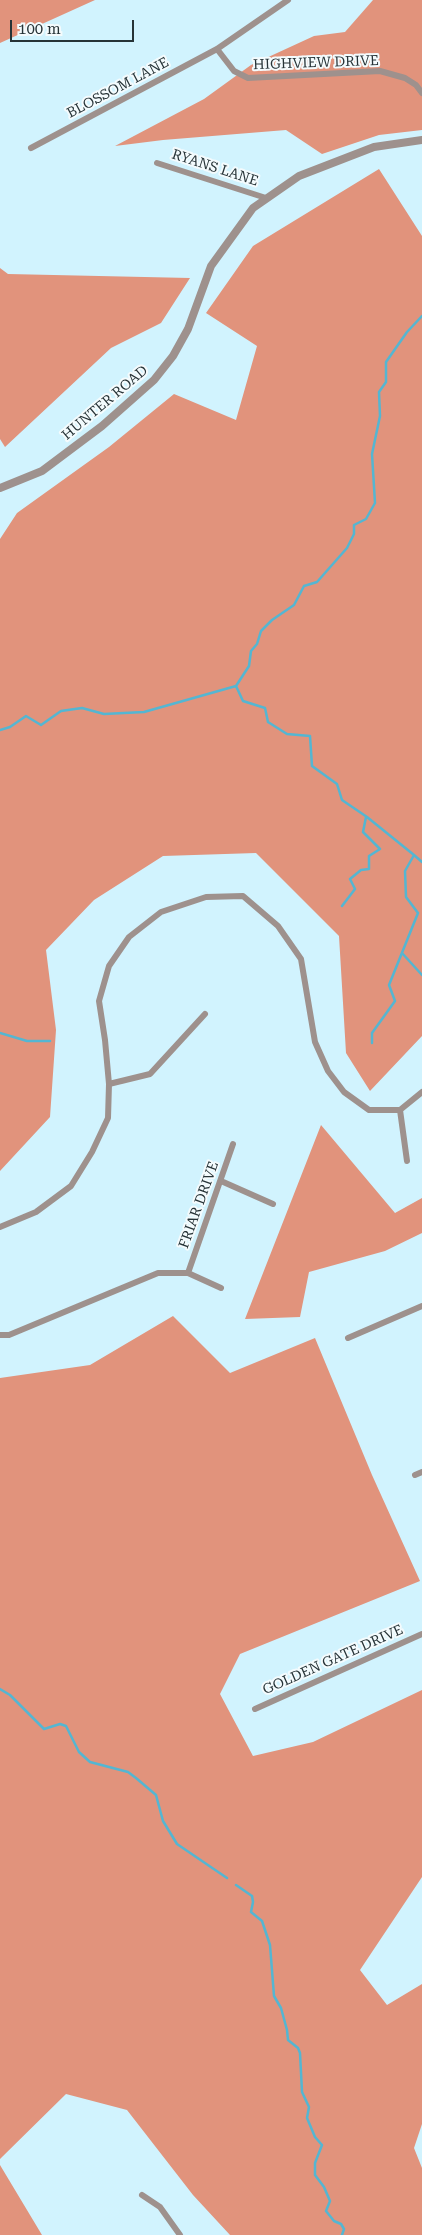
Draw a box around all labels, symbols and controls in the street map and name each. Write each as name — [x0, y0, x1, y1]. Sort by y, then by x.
scale bar — [12, 10, 136, 42]
text: 100 m — [18, 20, 61, 38]
street label: HIGHVIEW DRIVE — [253, 52, 379, 74]
street label: BLOSSOM LANE — [64, 54, 172, 122]
street label: RYANS LANE — [170, 146, 260, 190]
street label: HUNTER ROAD — [59, 362, 151, 444]
street label: FRIAR DRIVE — [176, 1159, 222, 1251]
street label: GOLDEN GATE DRIVE — [260, 1621, 406, 1699]

